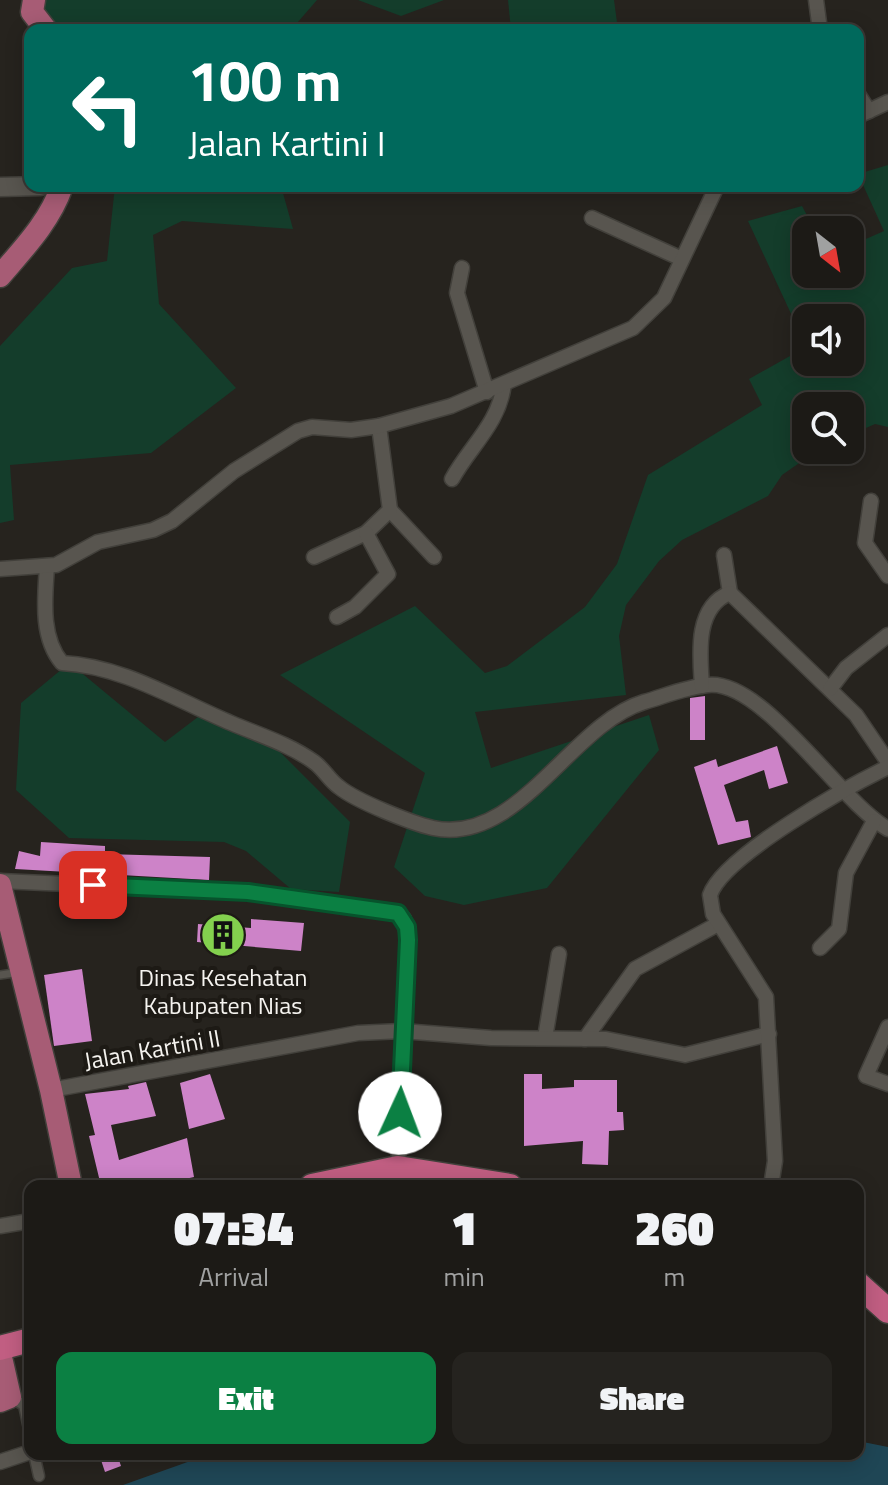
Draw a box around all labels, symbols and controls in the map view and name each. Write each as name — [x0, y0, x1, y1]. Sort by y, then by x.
text: 100 m — [188, 38, 341, 123]
icon: left — [56, 56, 160, 160]
text: Jalan Kartini I — [188, 115, 386, 170]
north arrow — [792, 216, 864, 288]
map controls — [792, 216, 864, 464]
button: sound — [792, 304, 864, 376]
button: search — [792, 392, 864, 464]
pin — [59, 851, 127, 919]
icon: arrive — [71, 863, 115, 907]
building icon: Dinas Kesehatan Kabupaten Nias — [199, 911, 247, 959]
place label: Dinas Kesehatan Kabupaten Nias — [138, 959, 308, 1023]
street label: Jalan Kartini II — [81, 1019, 223, 1079]
position arrow — [358, 1071, 442, 1155]
text: 07:34 — [174, 1191, 293, 1264]
text: 1 — [451, 1191, 477, 1264]
text: 260 — [635, 1191, 714, 1264]
text: Arrival — [198, 1257, 269, 1296]
text: min — [443, 1257, 485, 1296]
text: m — [664, 1257, 685, 1296]
button: Exit — [56, 1352, 436, 1444]
button: Share — [452, 1352, 832, 1444]

